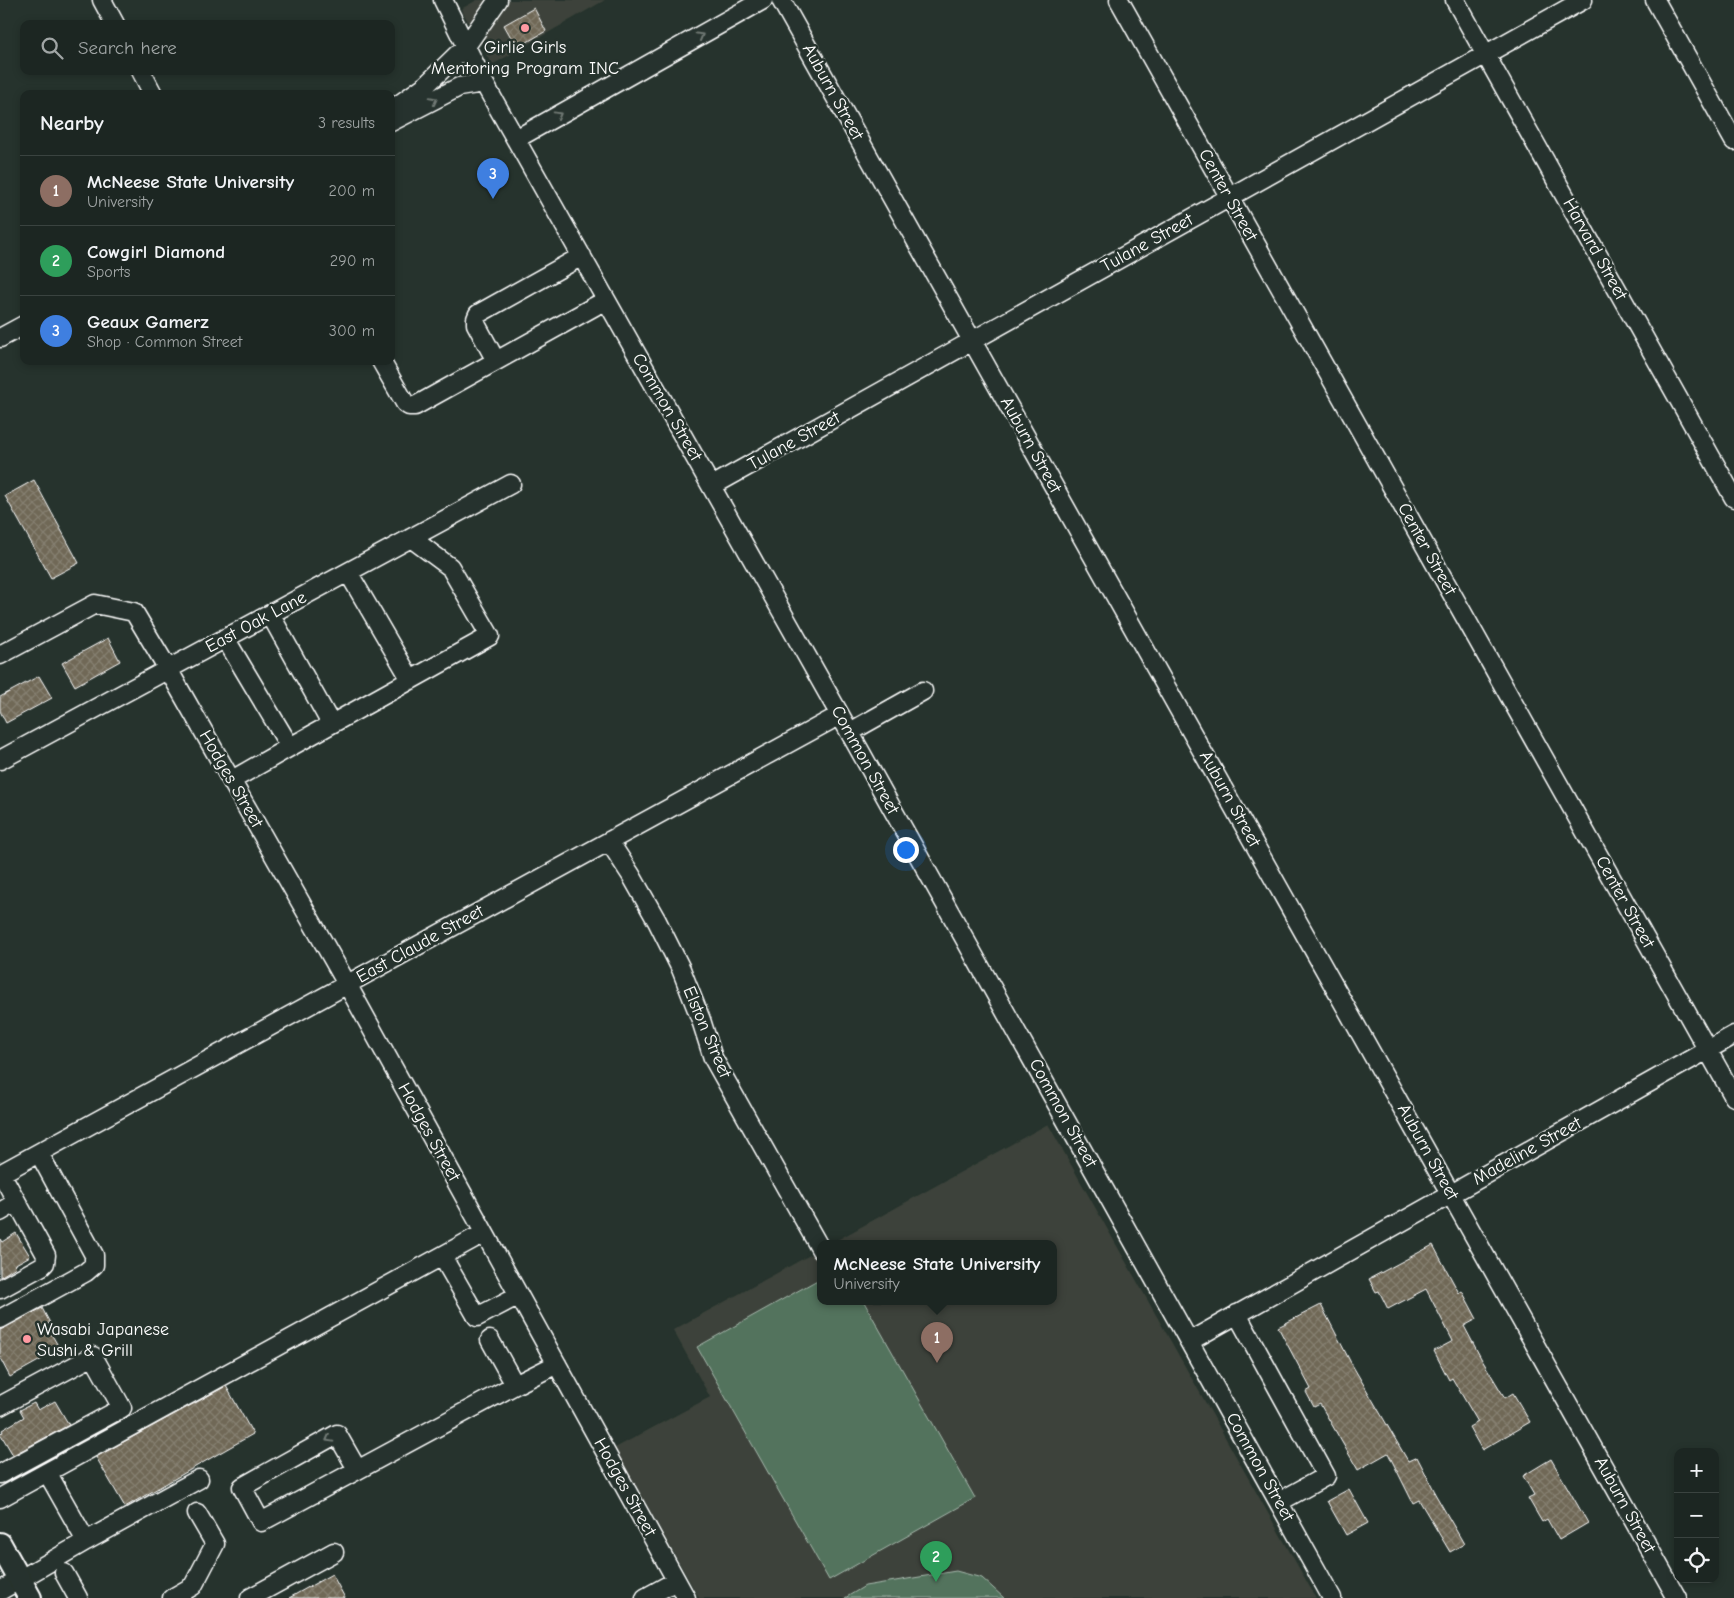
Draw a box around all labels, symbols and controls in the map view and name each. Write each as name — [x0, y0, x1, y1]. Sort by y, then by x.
search box — [20, 20, 395, 75]
marker: Girlie Girls Mentoring Program INC — [519, 22, 531, 34]
one-way arrow — [694, 32, 703, 42]
icon: search — [38, 34, 66, 62]
text: Search here — [78, 37, 177, 59]
place label: Girlie Girls Mentoring Program INC — [431, 37, 619, 79]
street label: Auburn Street — [798, 40, 868, 144]
one-way arrow — [429, 96, 438, 106]
text: Nearby — [40, 111, 104, 135]
one-way arrow — [553, 112, 562, 122]
text: 3 results — [318, 114, 375, 132]
street label: Center Street — [1194, 145, 1262, 245]
pin: 3 — [477, 158, 509, 199]
text: McNeese State University — [87, 171, 294, 193]
text: 1 — [53, 182, 59, 200]
text: 200 m — [329, 182, 375, 200]
text: University — [87, 193, 153, 211]
street label: Harvard Street — [1558, 194, 1632, 304]
street label: Tulane Street — [1097, 209, 1197, 277]
text: Cowgirl Diamond — [87, 241, 225, 263]
text: 2 — [52, 252, 60, 270]
text: 290 m — [330, 252, 375, 270]
text: Sports — [87, 263, 130, 281]
text: Geaux Gamerz — [87, 311, 209, 333]
text: 3 — [52, 322, 60, 340]
text: 300 m — [329, 322, 375, 340]
text: Shop · Common Street — [87, 333, 242, 351]
street label: Common Street — [628, 349, 707, 465]
street label: Auburn Street — [996, 393, 1066, 497]
street label: Tulane Street — [744, 407, 844, 475]
street label: Center Street — [1393, 499, 1461, 599]
street label: East Oak Lane — [202, 587, 310, 657]
street label: Common Street — [827, 702, 904, 819]
street label: Hodges Street — [195, 726, 268, 832]
street label: Auburn Street — [1195, 747, 1265, 851]
your location — [893, 837, 919, 863]
street label: Center Street — [1591, 852, 1659, 952]
street label: East Claude Street — [353, 900, 488, 988]
street label: Elston Street — [678, 983, 736, 1082]
street label: Common Street — [1025, 1055, 1102, 1172]
street label: Hodges Street — [393, 1079, 465, 1186]
street label: Auburn Street — [1393, 1100, 1463, 1204]
street label: Madeline Street — [1469, 1112, 1586, 1190]
popup — [817, 1240, 1057, 1305]
text: McNeese State University — [833, 1253, 1041, 1275]
text: University — [833, 1275, 900, 1293]
place label: Wasabi Japanese Sushi & Grill — [37, 1319, 169, 1361]
pin: 1 — [921, 1322, 953, 1363]
marker: Wasabi Japanese Sushi & Grill — [21, 1333, 33, 1345]
street label: Common Street — [1222, 1409, 1299, 1526]
one-way arrow — [325, 1432, 334, 1442]
street label: Hodges Street — [589, 1434, 661, 1541]
map controls — [1674, 1448, 1719, 1583]
button: + — [1674, 1448, 1719, 1493]
street label: Auburn Street — [1590, 1453, 1660, 1557]
button: − — [1674, 1493, 1719, 1538]
button: locate — [1674, 1538, 1719, 1583]
pin: 2 — [920, 1541, 952, 1582]

